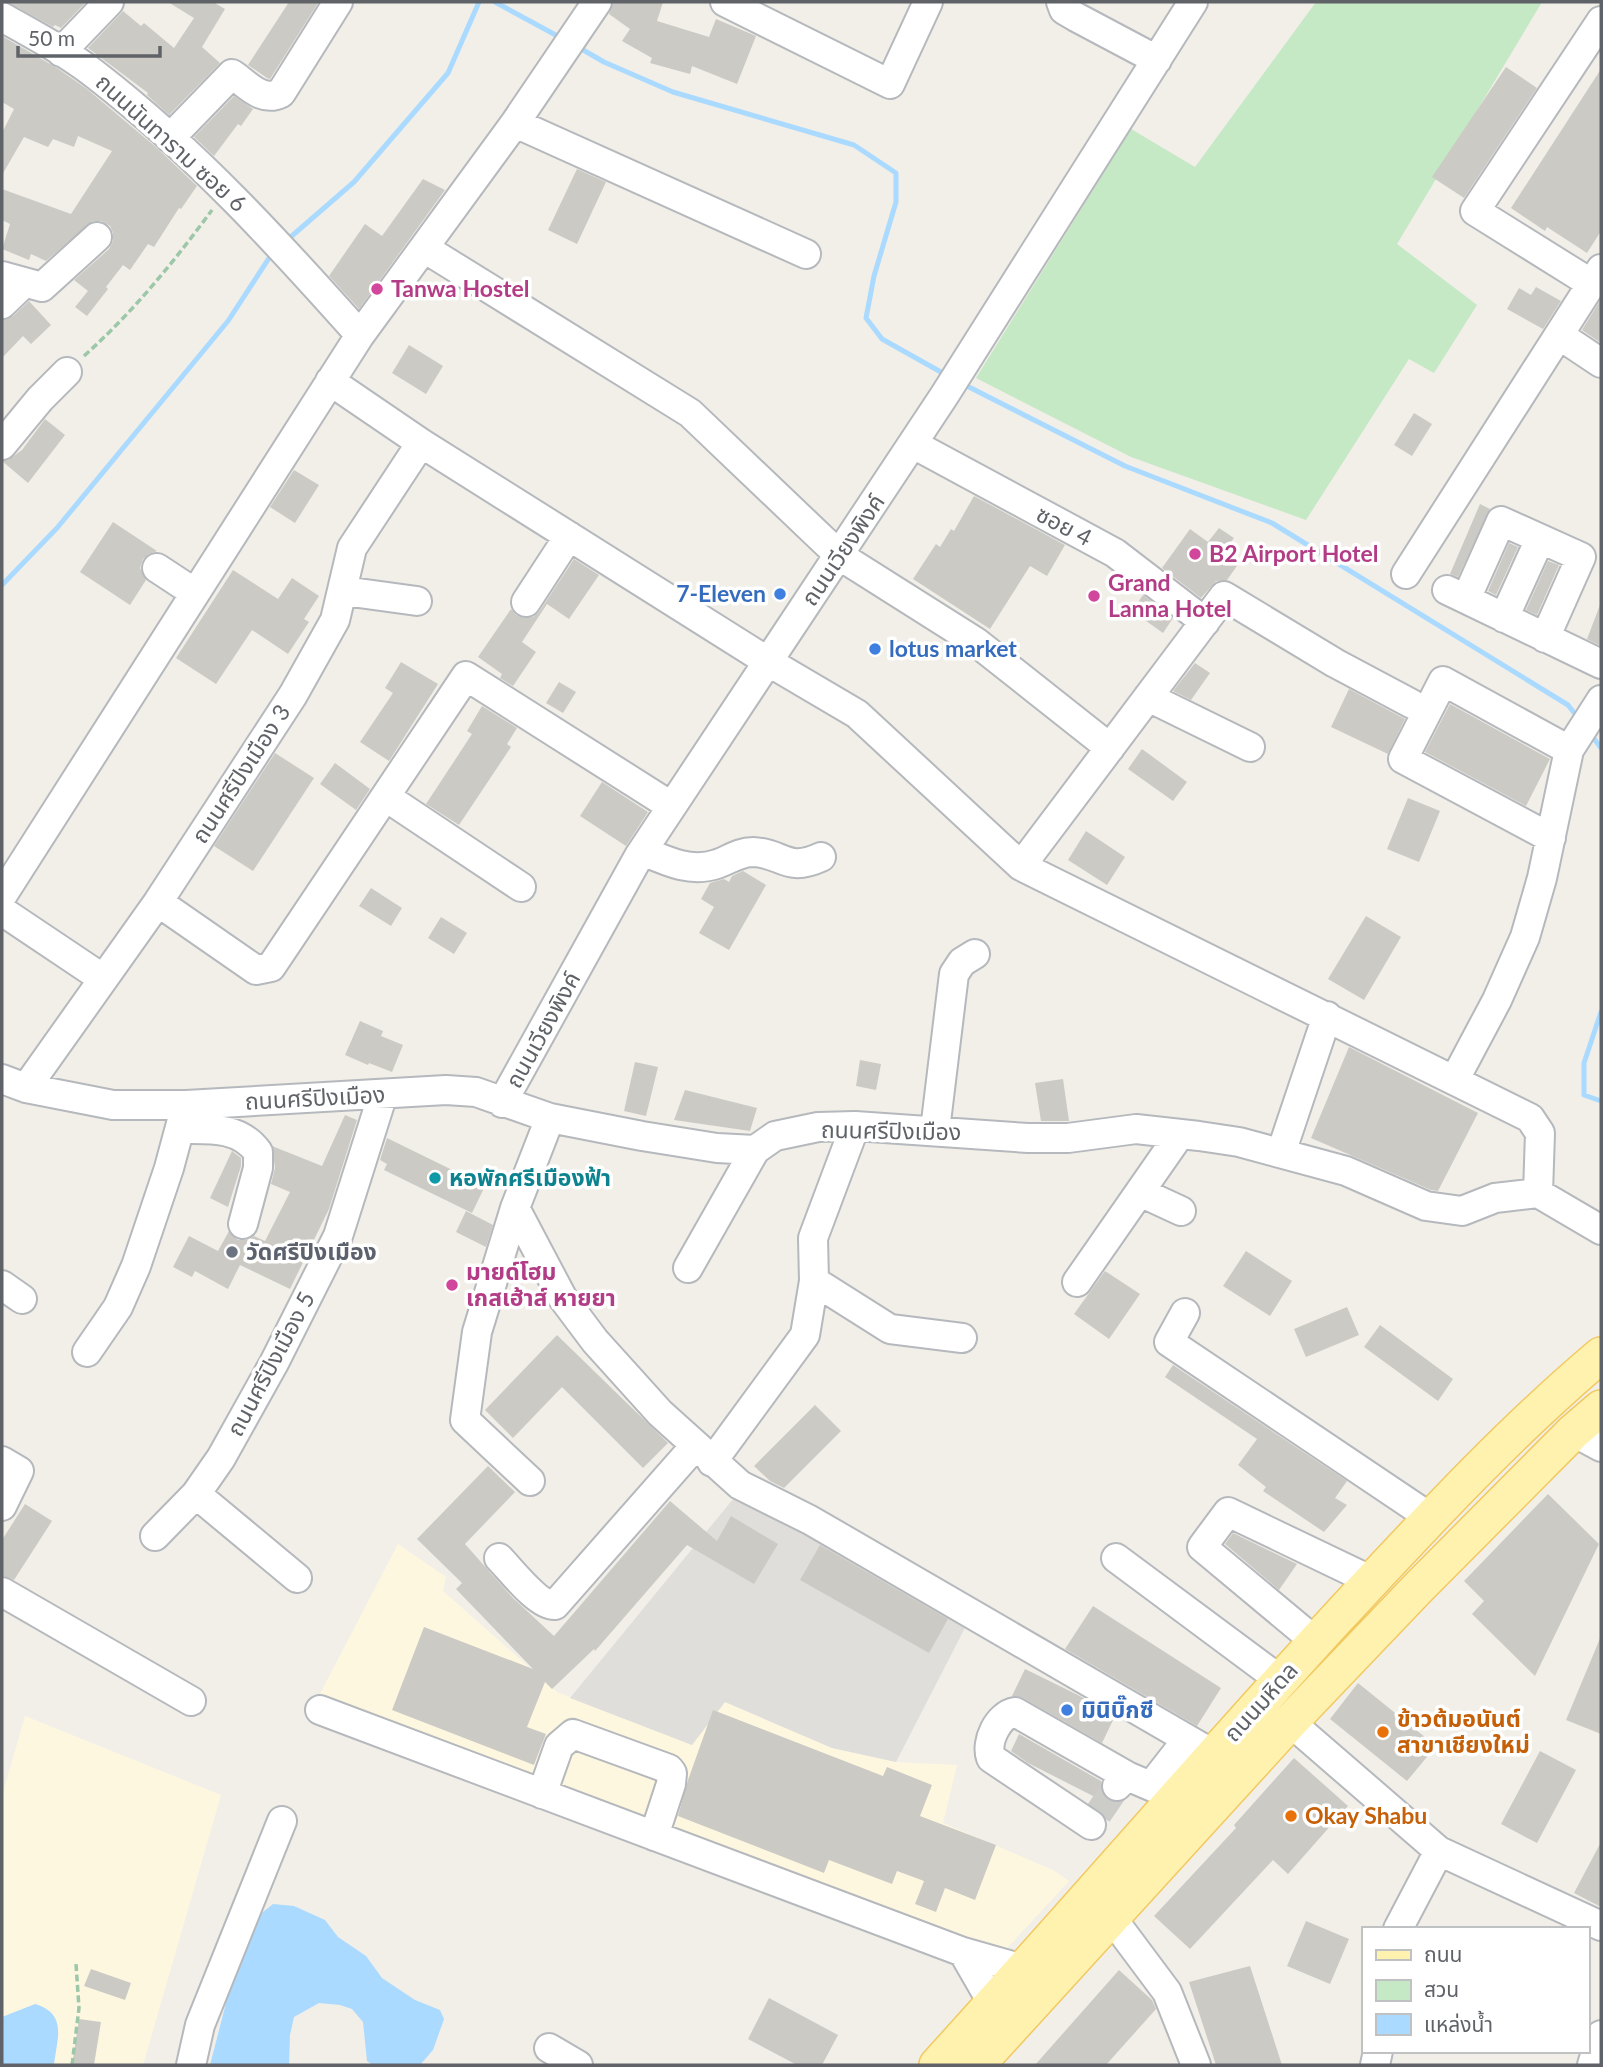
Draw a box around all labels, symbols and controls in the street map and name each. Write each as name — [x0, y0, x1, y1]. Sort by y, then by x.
scale bar — [18, 14, 159, 58]
text: 50 m — [28, 25, 75, 50]
street label: ถนนนันทาราม ซอย 6 — [91, 67, 253, 217]
place label: Tanwa Hostel — [391, 274, 530, 302]
marker: Tanwa Hostel — [369, 281, 385, 297]
street label: ถนนเวียงพิงค์ — [795, 488, 890, 610]
street label: ซอย 4 — [1032, 499, 1097, 551]
place label: B2 Airport Hotel — [1209, 539, 1379, 567]
marker: B2 Airport Hotel — [1187, 546, 1203, 562]
place label: Grand Lanna Hotel — [1108, 568, 1232, 622]
place label: 7-Eleven — [676, 579, 766, 607]
marker: 7-Eleven — [772, 586, 788, 602]
marker: Grand Lanna Hotel — [1086, 588, 1102, 604]
place label: lotus market — [889, 634, 1017, 662]
marker: lotus market — [867, 641, 883, 657]
street label: ถนนศรีปิงเมือง 3 — [185, 699, 295, 848]
street label: ถนนเวียงพิงค์ — [499, 967, 585, 1092]
street label: ถนนศรีปิงเมือง — [244, 1079, 386, 1115]
street label: ถนนศรีปิงเมือง — [821, 1115, 961, 1145]
place label: หอพักศรีเมืองฟ้า — [449, 1163, 611, 1191]
marker: หอพักศรีเมืองฟ้า — [427, 1170, 443, 1186]
place label: วัดศรีปิงเมือง — [246, 1237, 377, 1265]
marker: วัดศรีปิงเมือง — [224, 1244, 240, 1260]
place label: มายด์โฮม เกสเฮ้าส์ หายยา — [466, 1257, 616, 1311]
marker: มายด์โฮม เกสเฮ้าส์ หายยา — [444, 1277, 460, 1293]
street label: ถนนศรีปิงเมือง 5 — [220, 1286, 320, 1441]
street label: ถนนมหิดล — [1217, 1656, 1303, 1747]
place label: มินิบิ๊กซี — [1081, 1695, 1154, 1723]
marker: มินิบิ๊กซี — [1059, 1702, 1075, 1718]
place label: ข้าวต้มอนันต์ สาขาเชียงใหม่ — [1397, 1704, 1530, 1758]
marker: ข้าวต้มอนันต์ สาขาเชียงใหม่ — [1375, 1724, 1391, 1740]
place label: Okay Shabu — [1305, 1801, 1427, 1829]
marker: Okay Shabu — [1283, 1808, 1299, 1824]
legend — [1362, 1927, 1589, 2053]
text: ถนน — [1424, 1941, 1462, 1966]
text: สวน — [1424, 1976, 1459, 2001]
text: แหล่งน้ำ — [1424, 2010, 1493, 2036]

